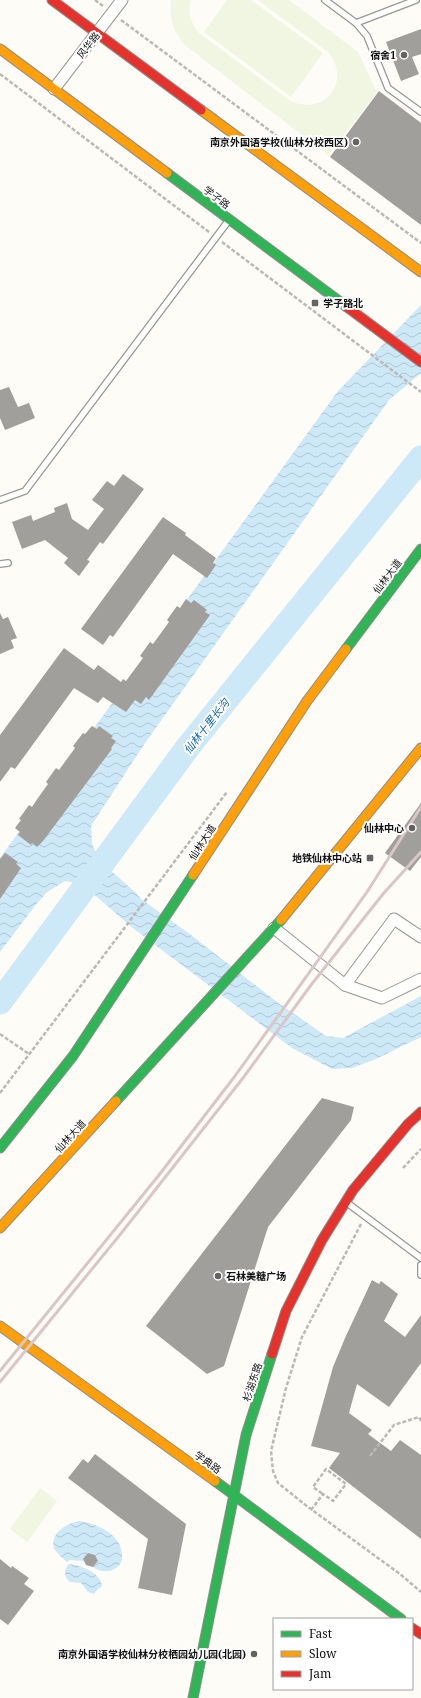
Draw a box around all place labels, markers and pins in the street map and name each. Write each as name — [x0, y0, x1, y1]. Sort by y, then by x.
place label: 宿舍1 — [370, 48, 396, 62]
marker: 宿舍1 — [399, 50, 409, 60]
place label: 南京外国语学校(仙林分校西区) — [210, 135, 348, 149]
marker: 南京外国语学校(仙林分校西区) — [351, 137, 361, 147]
place label: 学子路北 — [323, 296, 363, 310]
marker: 学子路北 — [310, 298, 320, 308]
place label: 仙林中心 — [363, 821, 404, 835]
marker: 仙林中心 — [407, 823, 417, 833]
place label: 地铁仙林中心站 — [292, 851, 362, 865]
marker: 地铁仙林中心站 — [365, 853, 375, 863]
place label: 石林美糖广场 — [226, 1269, 286, 1283]
marker: 石林美糖广场 — [213, 1271, 223, 1281]
place label: 南京外国语学校仙林分校栖园幼儿园(北园) — [58, 1647, 246, 1661]
marker: 南京外国语学校仙林分校栖园幼儿园(北园) — [249, 1649, 259, 1659]

